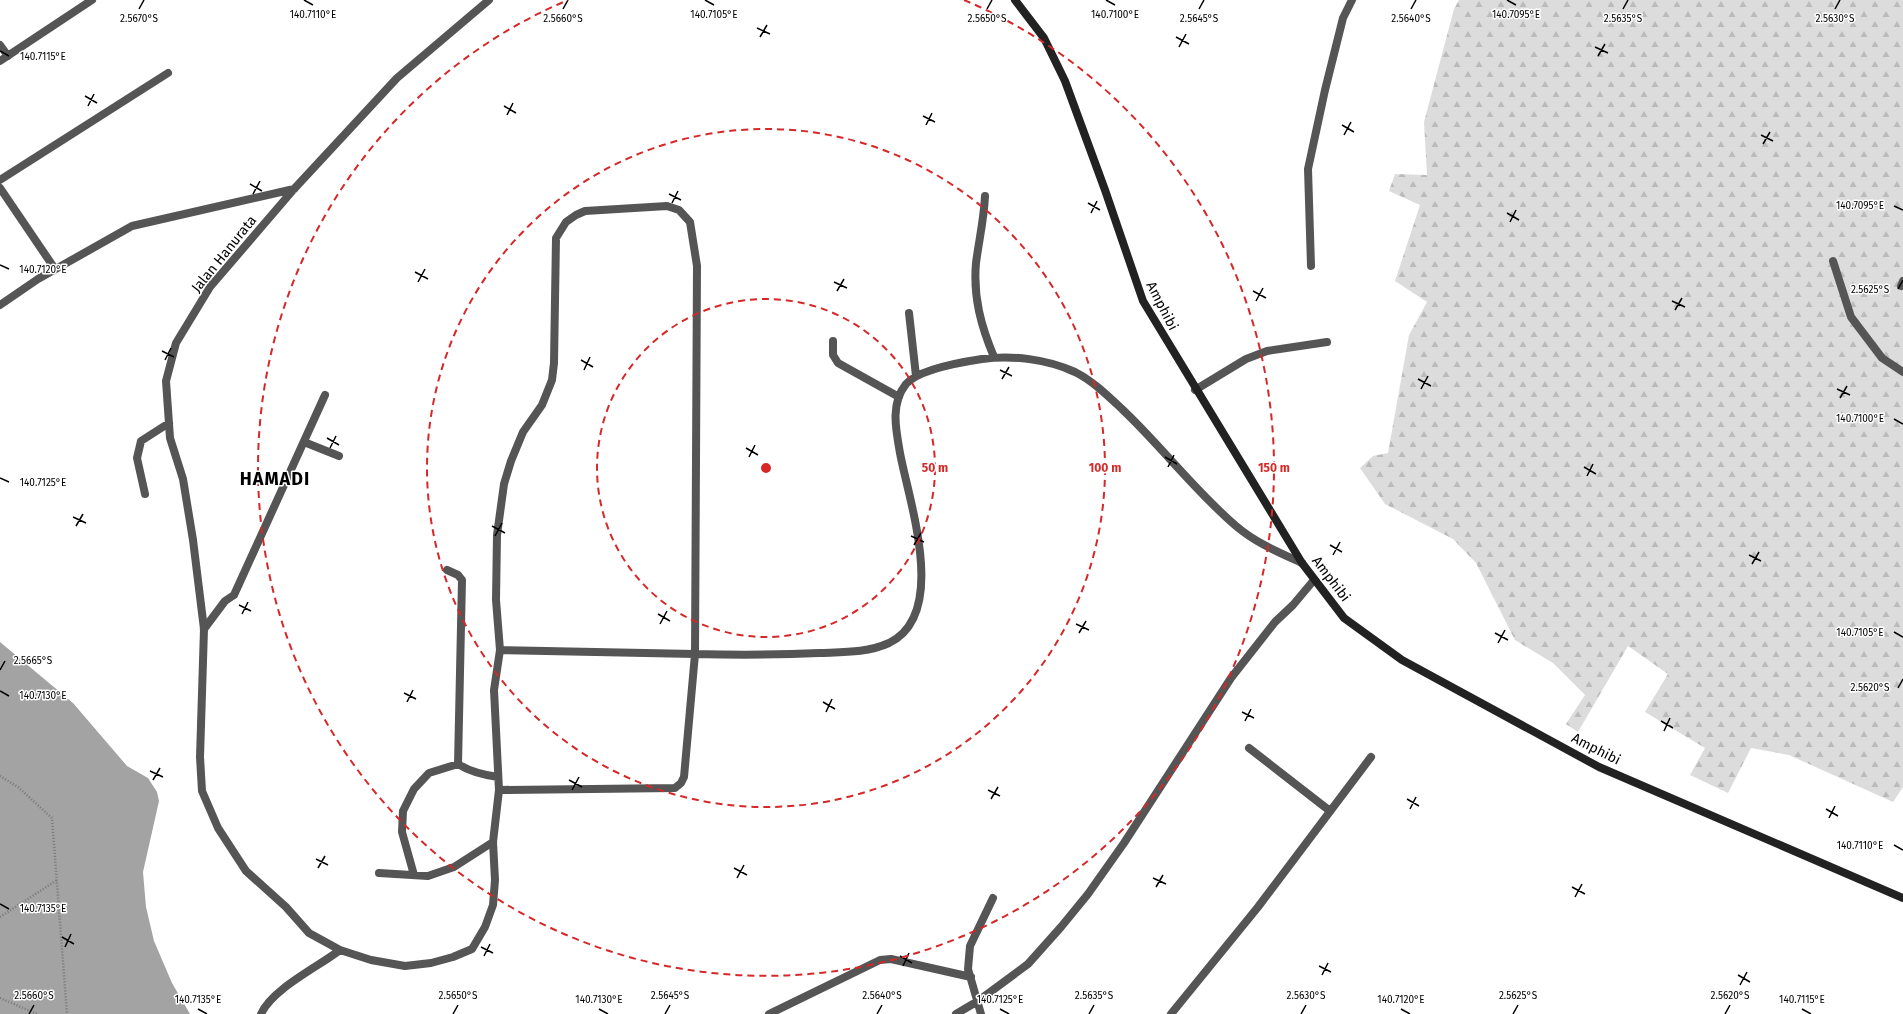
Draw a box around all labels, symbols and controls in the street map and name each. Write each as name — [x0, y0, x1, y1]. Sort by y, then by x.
text: 140.7110°E — [290, 9, 336, 21]
text: 140.7105°E — [690, 9, 738, 21]
text: 140.7100°E — [1091, 9, 1139, 21]
text: 140.7095°E — [1492, 9, 1540, 21]
text: 2.5670°S — [120, 13, 159, 25]
text: 2.5660°S — [543, 13, 583, 25]
text: 2.5650°S — [967, 13, 1007, 25]
text: 2.5645°S — [1180, 13, 1219, 25]
text: 2.5640°S — [1391, 13, 1431, 25]
text: 2.5635°S — [1604, 13, 1643, 25]
text: 2.5630°S — [1816, 13, 1855, 25]
text: 140.7115°E — [20, 51, 66, 63]
text: 140.7095°E — [1836, 200, 1884, 212]
street label: Jalan Hanurata — [188, 212, 260, 296]
text: 140.7120°E — [19, 264, 67, 276]
street label: Amphibi — [1142, 279, 1182, 333]
text: 2.5625°S — [1851, 284, 1890, 296]
text: 140.7100°E — [1836, 413, 1884, 425]
centre of rings — [759, 461, 773, 475]
text: 50 m — [922, 461, 948, 475]
text: 100 m — [1089, 461, 1121, 475]
text: 150 m — [1258, 461, 1290, 475]
district label: HAMADI — [240, 468, 310, 490]
text: 140.7125°E — [20, 477, 66, 489]
street label: Amphibi — [1308, 553, 1354, 605]
text: 140.7105°E — [1836, 627, 1884, 639]
text: 2.5665°S — [14, 655, 53, 667]
text: 2.5620°S — [1851, 682, 1890, 694]
text: 140.7130°E — [19, 690, 67, 702]
street label: Amphibi — [1569, 729, 1623, 769]
text: 140.7110°E — [1837, 840, 1883, 852]
text: 140.7135°E — [20, 903, 66, 915]
text: 2.5660°S — [14, 990, 54, 1002]
text: 2.5650°S — [438, 990, 478, 1002]
text: 2.5645°S — [651, 990, 690, 1002]
text: 2.5640°S — [862, 990, 902, 1002]
text: 2.5635°S — [1075, 990, 1114, 1002]
text: 2.5630°S — [1287, 990, 1326, 1002]
text: 2.5625°S — [1499, 990, 1538, 1002]
text: 2.5620°S — [1711, 990, 1750, 1002]
text: 140.7135°E — [175, 994, 221, 1006]
text: 140.7130°E — [575, 994, 623, 1006]
text: 140.7125°E — [977, 994, 1023, 1006]
text: 140.7120°E — [1377, 994, 1425, 1006]
text: 140.7115°E — [1779, 994, 1825, 1006]

